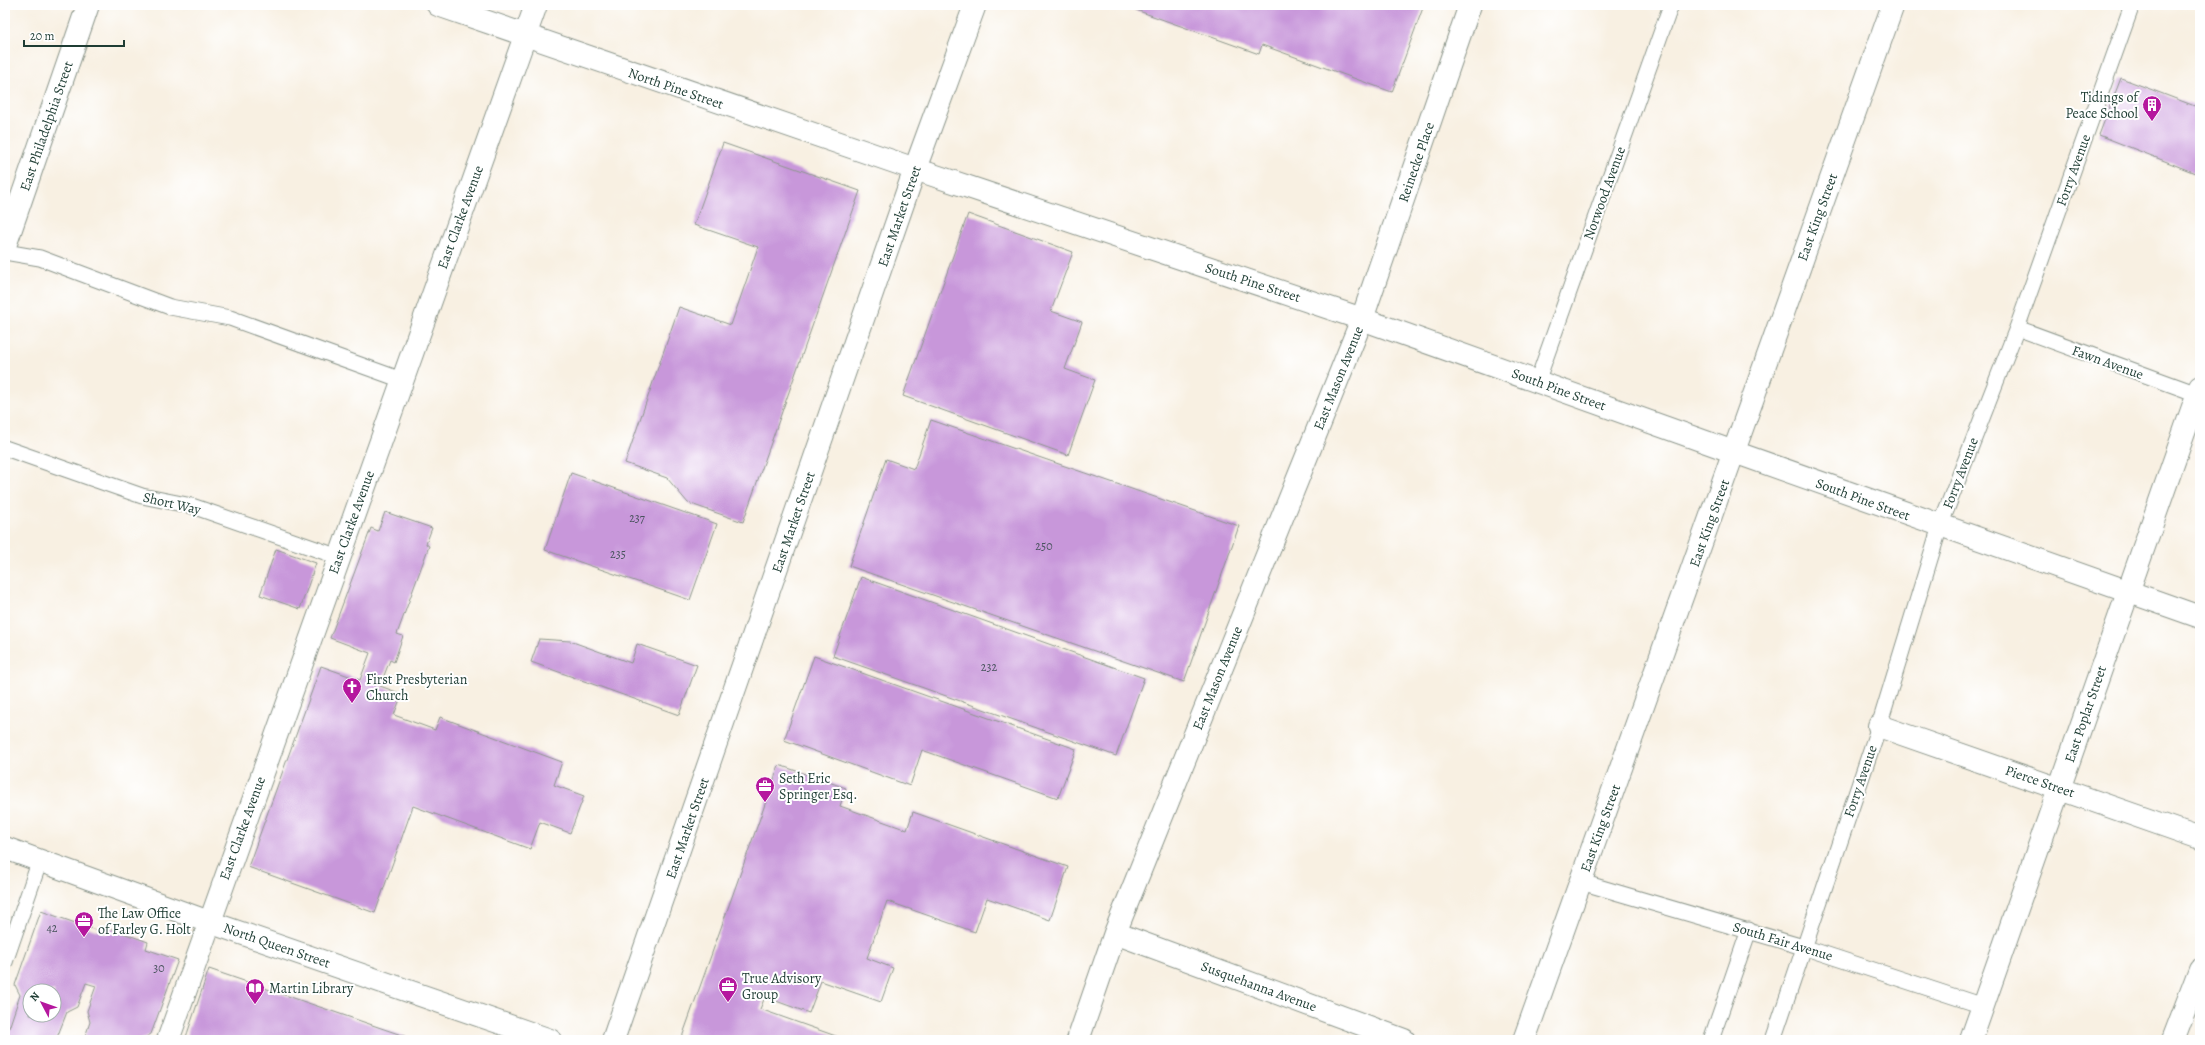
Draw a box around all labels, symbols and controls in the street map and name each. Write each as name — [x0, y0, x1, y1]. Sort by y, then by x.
scale bar — [24, 22, 124, 48]
text: 20 m — [30, 28, 54, 44]
street label: East Philadelphia Street — [15, 58, 78, 194]
street label: North Pine Street — [626, 63, 726, 114]
place label: Tidings of Peace School — [2065, 88, 2140, 123]
building icon: Tidings of Peace School — [2141, 94, 2163, 122]
street label: Reinecke Place — [1394, 120, 1439, 205]
street label: Forry Avenue — [2052, 132, 2095, 209]
street label: Norwood Avenue — [1579, 144, 1630, 242]
street label: East Clarke Avenue — [433, 163, 488, 272]
street label: East Market Street — [873, 163, 926, 269]
street label: East King Street — [1793, 170, 1842, 264]
street label: South Pine Street — [1203, 258, 1303, 307]
street label: East Mason Avenue — [1309, 323, 1368, 433]
street label: Fawn Avenue — [2069, 341, 2146, 384]
street label: South Pine Street — [1509, 364, 1609, 415]
street label: Forry Avenue — [1938, 435, 1983, 512]
street label: East Clarke Avenue — [324, 468, 379, 577]
street label: East Market Street — [767, 469, 820, 575]
street label: South Pine Street — [1813, 474, 1913, 525]
street label: East King Street — [1685, 476, 1734, 570]
street label: Short Way — [141, 488, 203, 520]
house number: 237 — [629, 510, 646, 526]
house number: 250 — [1035, 538, 1053, 554]
house number: 235 — [610, 546, 626, 562]
street label: East Mason Avenue — [1188, 623, 1247, 733]
house number: 232 — [981, 659, 997, 675]
street label: East Poplar Street — [2060, 663, 2111, 765]
place label: First Presbyterian Church — [366, 670, 468, 705]
church icon: First Presbyterian Church — [341, 676, 363, 704]
street label: Forry Avenue — [1839, 743, 1882, 820]
street label: Pierce Street — [2003, 761, 2077, 802]
place label: Seth Eric Springer Esq. — [779, 769, 858, 804]
street label: East Clarke Avenue — [215, 774, 270, 883]
street label: East Market Street — [661, 775, 714, 881]
office icon: Seth Eric Springer Esq. — [754, 775, 776, 803]
street label: East King Street — [1576, 781, 1625, 875]
place label: The Law Office of Farley G. Holt — [98, 904, 191, 939]
office icon: The Law Office of Farley G. Holt — [73, 910, 95, 938]
street label: South Fair Avenue — [1731, 917, 1835, 966]
street label: North Queen Street — [221, 918, 333, 973]
house number: 42 — [46, 920, 58, 936]
street label: Susquehanna Avenue — [1198, 957, 1319, 1016]
house number: 30 — [153, 960, 165, 976]
place label: True Advisory Group — [742, 969, 822, 1004]
office icon: True Advisory Group — [717, 975, 739, 1003]
library icon: Martin Library — [244, 977, 266, 1005]
place label: Martin Library — [269, 979, 354, 998]
north arrow — [22, 983, 62, 1023]
text: N — [27, 989, 43, 1005]

